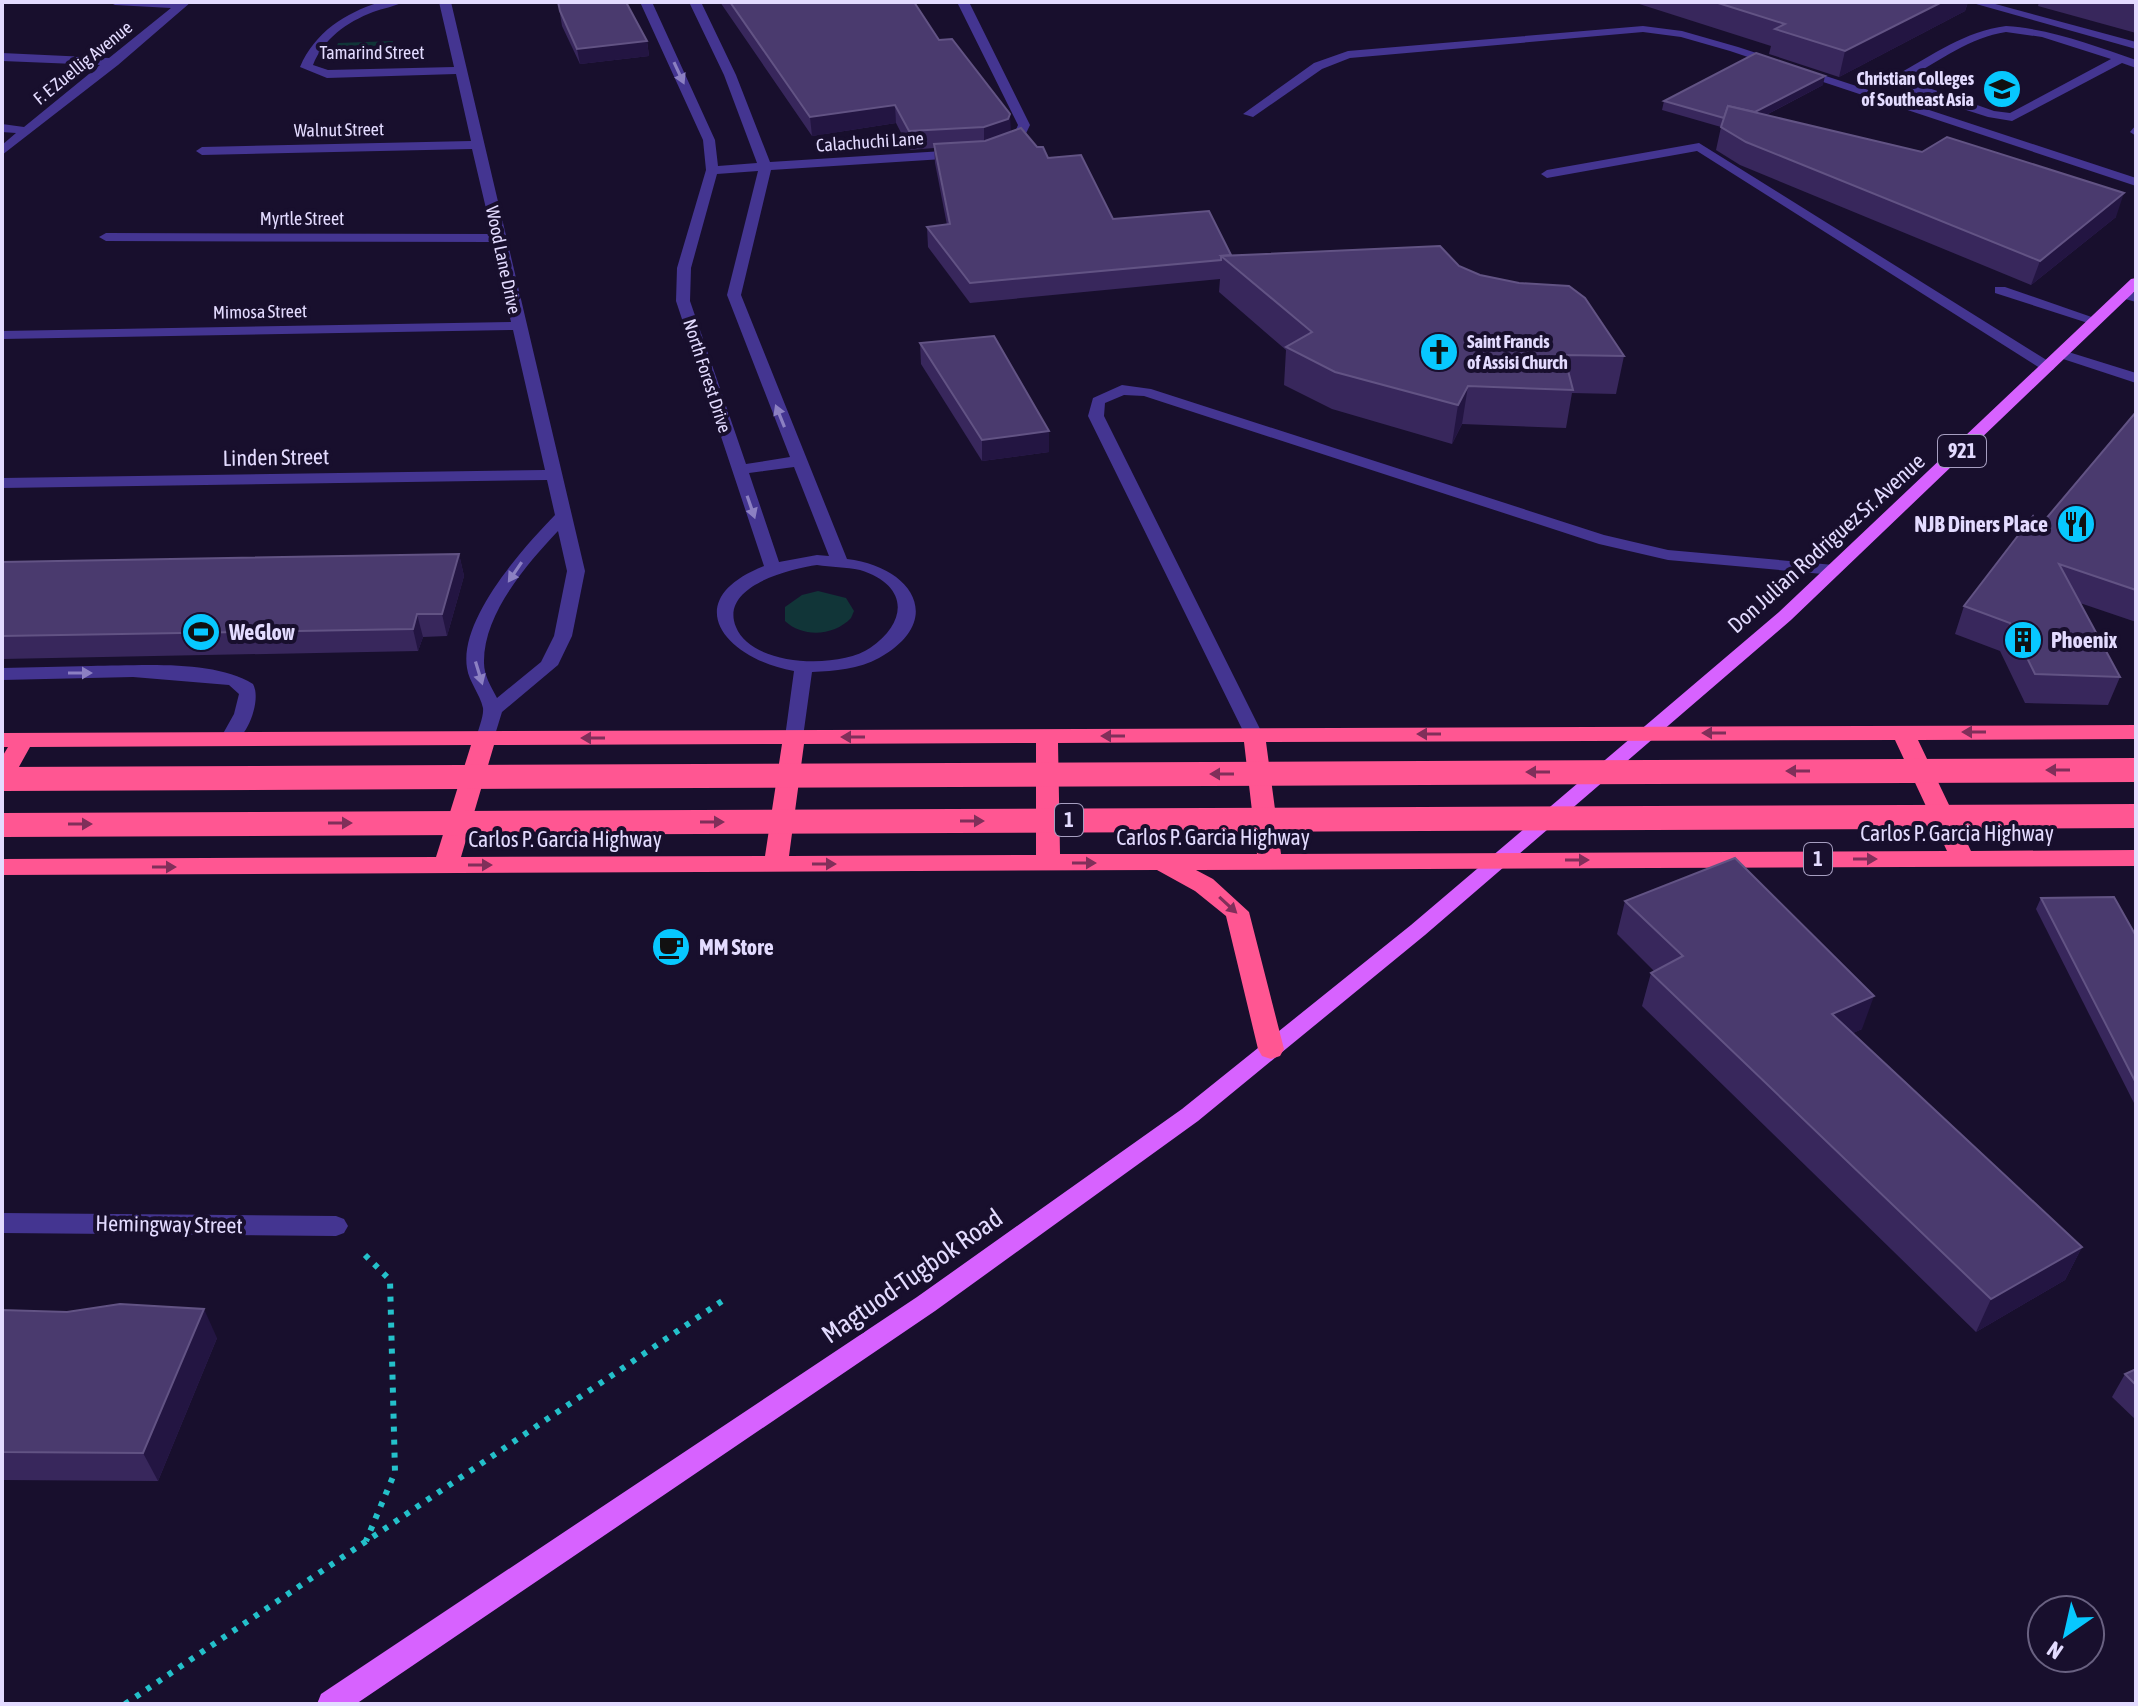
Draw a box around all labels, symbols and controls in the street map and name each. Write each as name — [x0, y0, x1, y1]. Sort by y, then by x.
street label: F. E Zuellig Avenue — [29, 16, 136, 109]
street label: Tamarind Street — [319, 42, 425, 63]
one-way arrow — [672, 61, 686, 85]
place label: Christian Colleges of Southeast Asia — [1856, 68, 1975, 110]
school or university icon: Christian Colleges of Southeast Asia — [1981, 68, 2023, 110]
street label: Walnut Street — [294, 118, 384, 141]
street label: Calachuchi Lane — [815, 127, 925, 156]
street label: Wood Lane Drive — [482, 204, 525, 316]
street label: Myrtle Street — [260, 208, 344, 229]
street label: Mimosa Street — [213, 300, 307, 323]
street label: North Forest Drive — [679, 316, 736, 435]
church icon: Saint Francis of Assisi Church — [1418, 331, 1460, 373]
place label: Saint Francis of Assisi Church — [1467, 331, 1568, 373]
one-way arrow — [774, 404, 787, 428]
road number: 921 — [1938, 435, 1986, 467]
street label: Linden Street — [222, 443, 330, 471]
street label: Don Julian Rodriguez Sr. Avenue — [1722, 448, 1930, 638]
one-way arrow — [746, 496, 758, 520]
restaurant icon: NJB Diners Place — [2055, 503, 2097, 545]
place label: NJB Diners Place — [1914, 511, 2048, 537]
one-way arrow — [508, 561, 522, 583]
sports icon: WeGlow — [180, 611, 222, 653]
place label: WeGlow — [228, 619, 295, 645]
building icon: Phoenix — [2002, 619, 2044, 661]
place label: Phoenix — [2051, 627, 2118, 653]
one-way arrow — [473, 661, 486, 685]
one-way arrow — [68, 667, 93, 679]
one-way arrow — [1961, 726, 1986, 738]
one-way arrow — [1701, 727, 1726, 739]
one-way arrow — [1416, 728, 1441, 741]
one-way arrow — [1100, 729, 1125, 742]
one-way arrow — [840, 731, 865, 743]
one-way arrow — [580, 732, 605, 744]
one-way arrow — [2045, 764, 2070, 776]
one-way arrow — [1785, 765, 1810, 777]
one-way arrow — [1525, 766, 1550, 778]
one-way arrow — [1209, 768, 1234, 780]
road number: 1 — [1055, 804, 1083, 836]
one-way arrow — [960, 815, 985, 827]
one-way arrow — [700, 816, 725, 828]
one-way arrow — [328, 817, 353, 829]
one-way arrow — [68, 818, 93, 831]
street label: Carlos P. Garcia Highway — [1860, 820, 2054, 846]
street label: Carlos P. Garcia Highway — [1116, 824, 1310, 850]
street label: Carlos P. Garcia Highway — [468, 826, 662, 852]
road number: 1 — [1804, 843, 1832, 875]
one-way arrow — [1853, 853, 1878, 865]
one-way arrow — [1565, 854, 1590, 867]
one-way arrow — [1072, 857, 1097, 869]
one-way arrow — [812, 858, 837, 870]
one-way arrow — [468, 859, 493, 871]
one-way arrow — [152, 861, 177, 873]
one-way arrow — [1218, 896, 1237, 914]
cafe icon: MM Store — [650, 926, 692, 968]
place label: MM Store — [699, 934, 774, 960]
street label: Magtuod-Tugbok Road — [816, 1202, 1008, 1350]
street label: Hemingway Street — [95, 1210, 243, 1238]
north arrow — [2026, 1594, 2106, 1674]
text: N — [2042, 1636, 2067, 1665]

